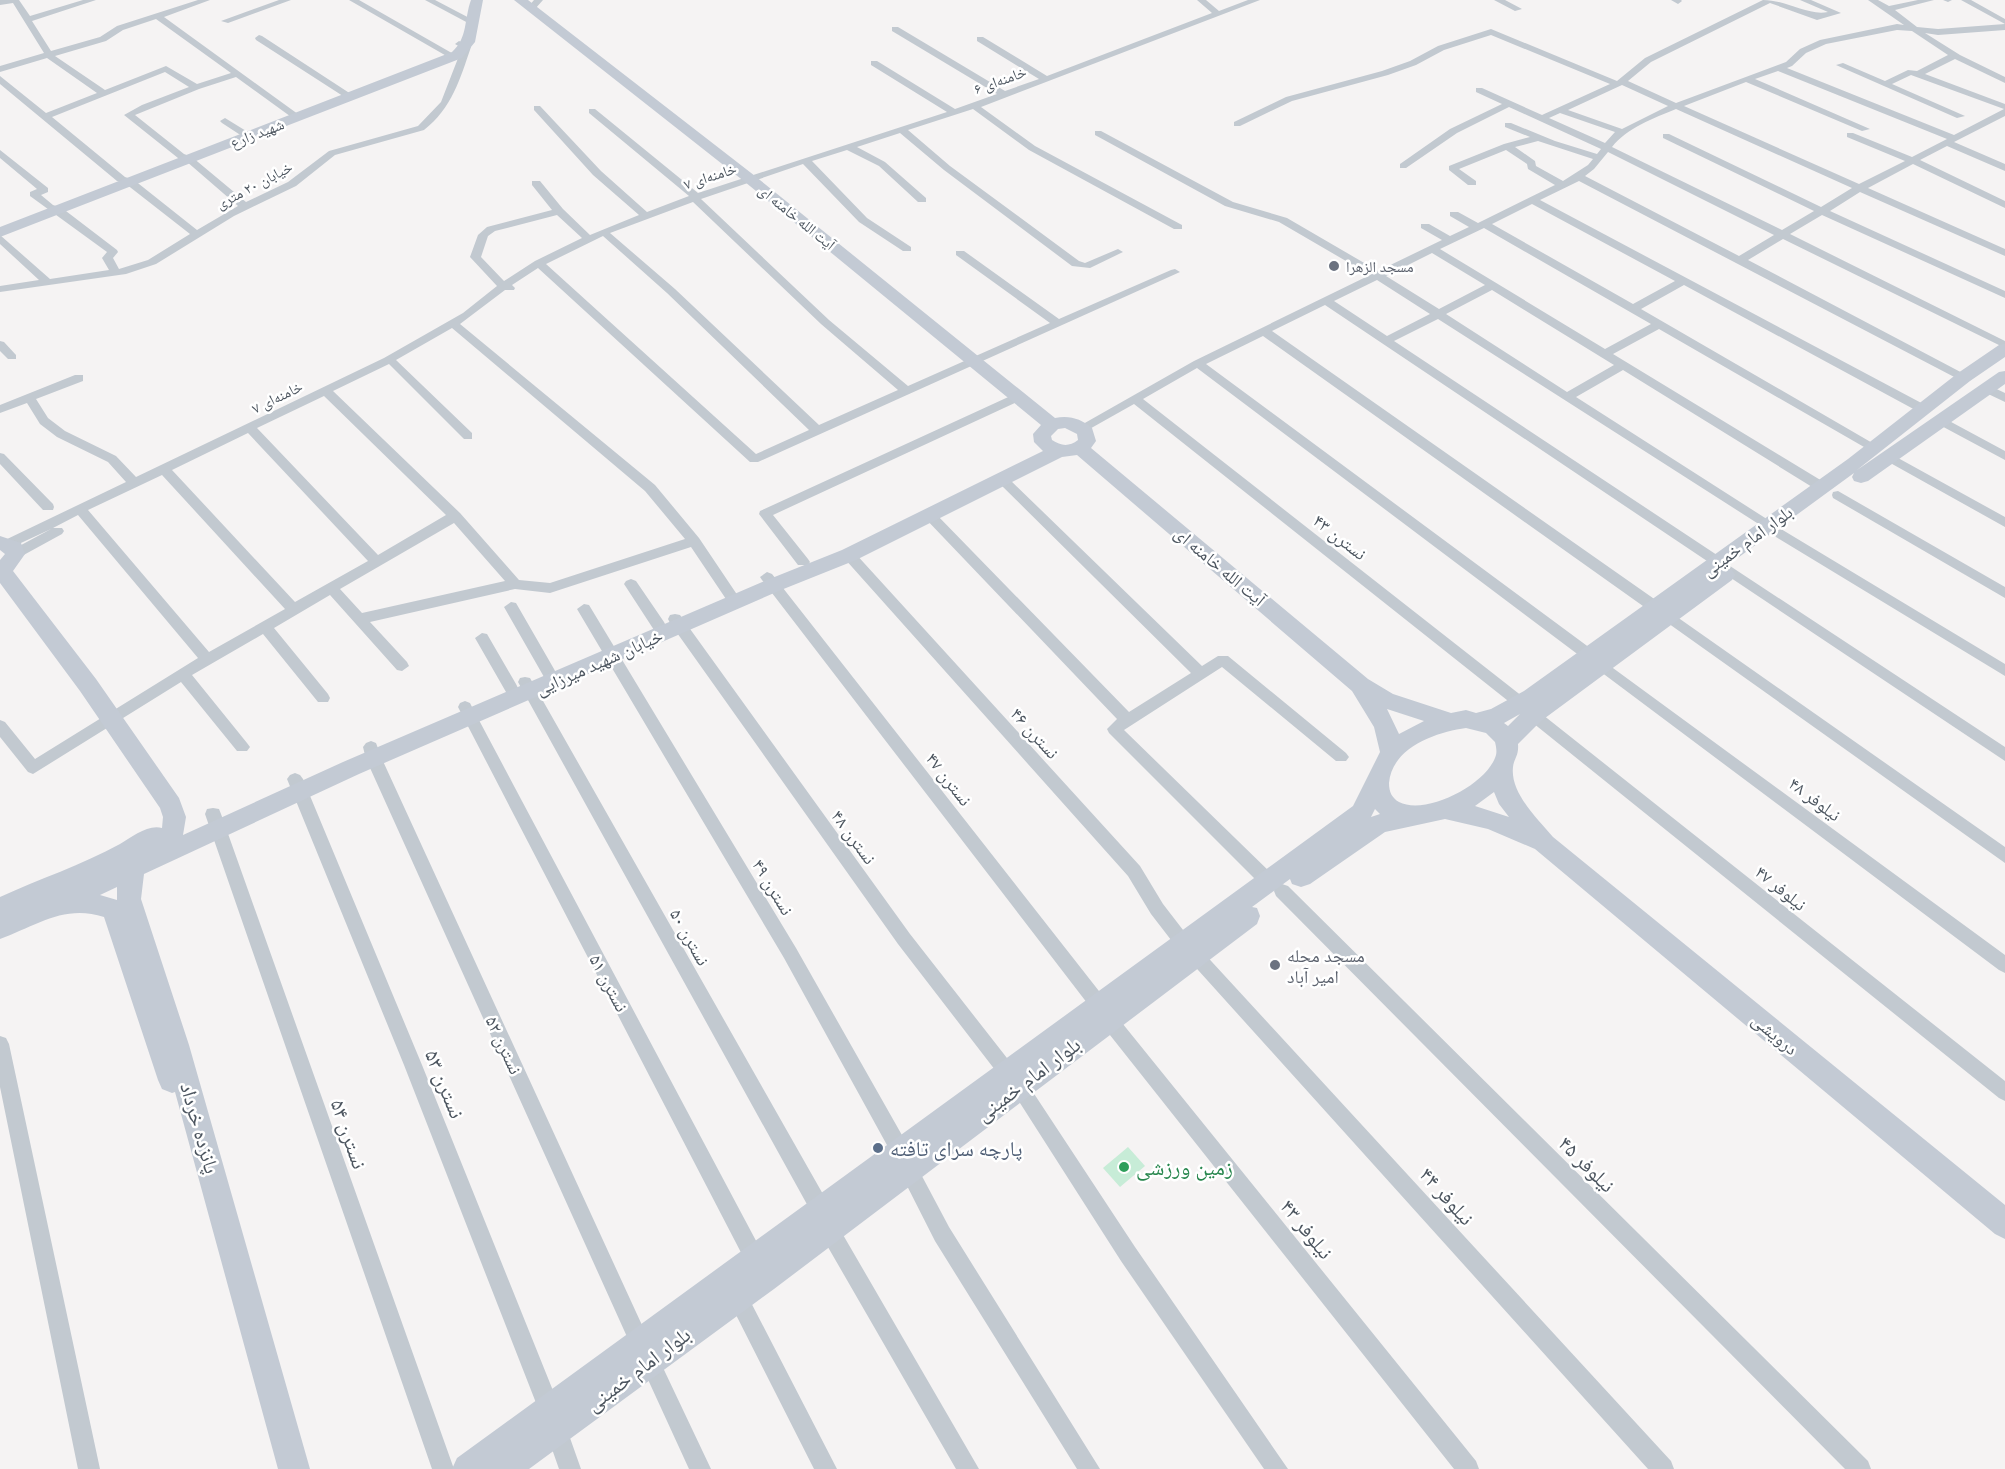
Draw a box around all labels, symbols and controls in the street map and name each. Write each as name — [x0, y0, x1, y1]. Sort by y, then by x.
street label: خامنه‌ای ۶ — [971, 63, 1030, 99]
street label: شهید زارع — [228, 115, 287, 153]
street label: خیابان ۲۰ متری — [213, 158, 296, 214]
street label: خامنه‌ای ۷ — [681, 159, 740, 194]
street label: آیت الله خامنه ای — [754, 181, 840, 255]
place label: مسجد الزهرا — [1346, 258, 1414, 276]
marker: مسجد الزهرا — [1327, 259, 1341, 273]
street label: خامنه‌ای ۷ — [249, 377, 307, 418]
street label: بلوار امام خمینی — [1698, 501, 1798, 582]
street label: نسترن ۴۳ — [1309, 510, 1371, 565]
street label: آیت الله خامنه ای — [1170, 522, 1270, 611]
street label: خیابان شهید میرزایی — [532, 625, 666, 700]
street label: نسترن ۴۶ — [1006, 703, 1063, 764]
street label: نسترن ۴۷ — [921, 748, 976, 810]
street label: نیلوفر ۴۸ — [1785, 773, 1845, 826]
street label: نسترن ۴۸ — [827, 806, 881, 869]
street label: نسترن ۴۹ — [747, 855, 798, 919]
street label: نیلوفر ۴۷ — [1751, 861, 1811, 915]
street label: نسترن ۵۰ — [665, 905, 714, 970]
place label: مسجد محله امیر آباد — [1287, 945, 1365, 987]
street label: نسترن ۵۱ — [584, 951, 633, 1016]
marker: مسجد محله امیر آباد — [1268, 958, 1282, 972]
street label: درویشی — [1747, 1009, 1802, 1060]
street label: نسترن ۵۲ — [481, 1013, 527, 1078]
street label: بلوار امام خمینی — [971, 1032, 1086, 1128]
street label: نسترن ۵۳ — [420, 1046, 470, 1122]
street label: پانزده خرداد — [175, 1080, 225, 1176]
street label: نسترن ۵۴ — [325, 1096, 373, 1172]
street label: نیلوفر ۴۵ — [1554, 1131, 1620, 1197]
place label: پارچه سرای تافته — [890, 1136, 1022, 1161]
marker: پارچه سرای تافته — [871, 1141, 885, 1155]
place label: زمین ورزشی — [1136, 1155, 1233, 1181]
marker: زمین ورزشی — [1117, 1160, 1131, 1174]
street label: نیلوفر ۴۴ — [1414, 1162, 1480, 1230]
street label: نیلوفر ۴۳ — [1275, 1194, 1339, 1264]
street label: بلوار امام خمینی — [581, 1322, 696, 1418]

